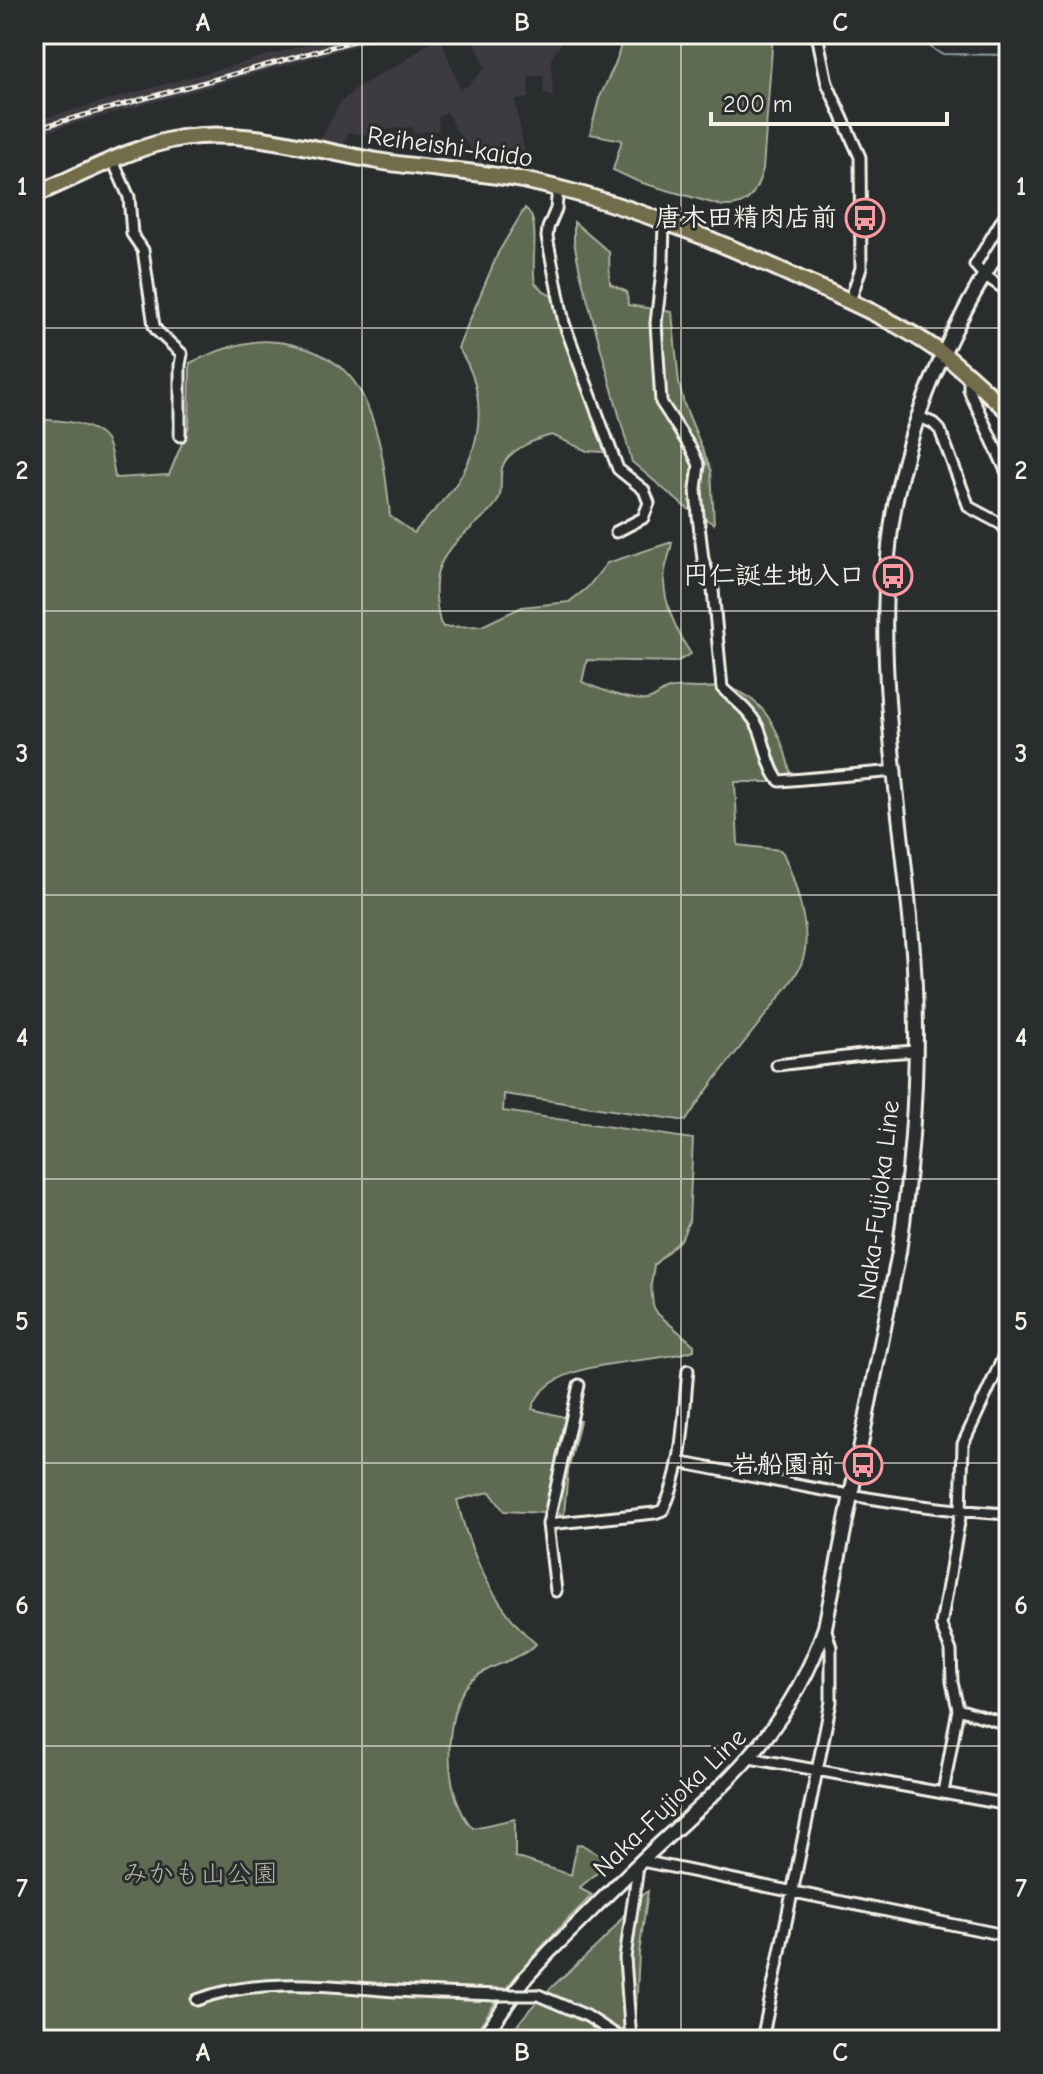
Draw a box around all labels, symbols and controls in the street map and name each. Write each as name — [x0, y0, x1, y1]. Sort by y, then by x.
text: A — [196, 8, 211, 38]
text: B — [514, 8, 530, 38]
text: C — [832, 8, 848, 38]
scale bar — [711, 76, 947, 126]
text: 200 m — [723, 90, 793, 118]
street label: Reiheishi-kaido — [365, 121, 535, 173]
text: 1 — [17, 172, 27, 202]
text: 1 — [1016, 172, 1026, 202]
bus stop icon: 唐木田精肉店前 — [844, 197, 886, 239]
place label: 唐木田精肉店前 — [655, 203, 837, 233]
text: 2 — [16, 456, 28, 486]
text: 2 — [1015, 456, 1027, 486]
bus stop icon: 円仁誕生地入口 — [872, 555, 914, 597]
place label: 円仁誕生地入口 — [683, 561, 865, 591]
text: 3 — [16, 739, 28, 769]
text: 3 — [1015, 739, 1027, 769]
text: 4 — [16, 1023, 28, 1053]
text: 4 — [1015, 1023, 1027, 1053]
street label: Naka-Fujioka Line — [852, 1098, 906, 1302]
text: 5 — [15, 1307, 29, 1337]
text: 5 — [1014, 1307, 1028, 1337]
bus stop icon: 岩船園前 — [842, 1444, 884, 1486]
place label: 岩船園前 — [731, 1450, 835, 1480]
text: 6 — [15, 1591, 29, 1621]
text: 6 — [1014, 1591, 1028, 1621]
street label: Naka-Fujioka Line — [587, 1722, 753, 1884]
park label: みかも山公園 — [122, 1859, 278, 1889]
text: 7 — [16, 1874, 28, 1904]
text: 7 — [1015, 1874, 1027, 1904]
text: A — [196, 2038, 211, 2068]
text: B — [514, 2038, 530, 2068]
text: C — [832, 2038, 848, 2068]

